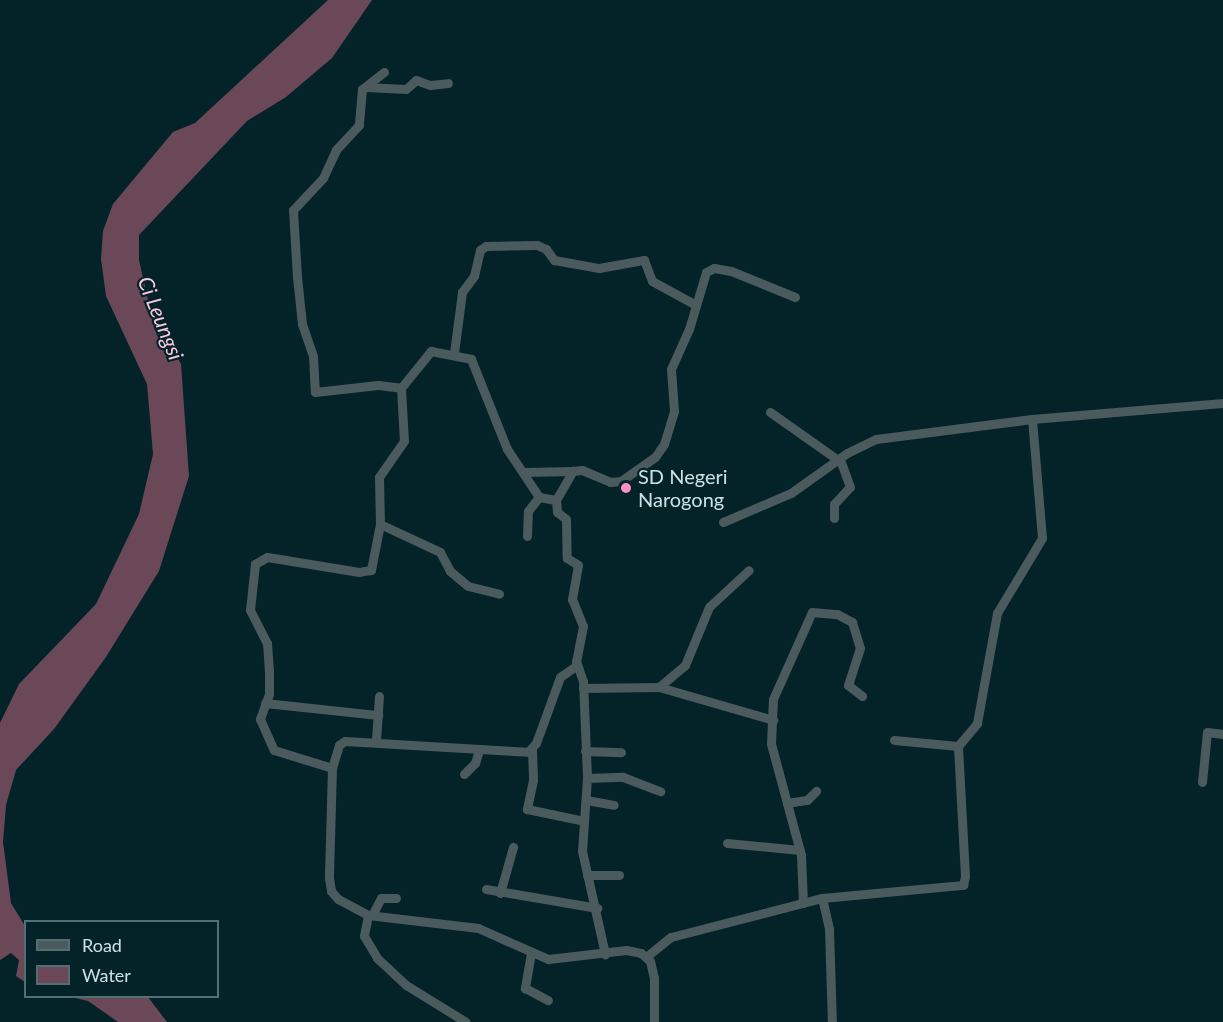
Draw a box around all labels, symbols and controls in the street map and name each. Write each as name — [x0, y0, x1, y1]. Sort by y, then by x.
water label: Ci Leungsi — [133, 273, 189, 363]
place label: SD Negeri Narogong — [638, 464, 728, 511]
marker: SD Negeri Narogong — [619, 481, 633, 495]
legend — [24, 920, 219, 998]
text: Road — [82, 934, 122, 956]
text: Water — [82, 964, 131, 986]

